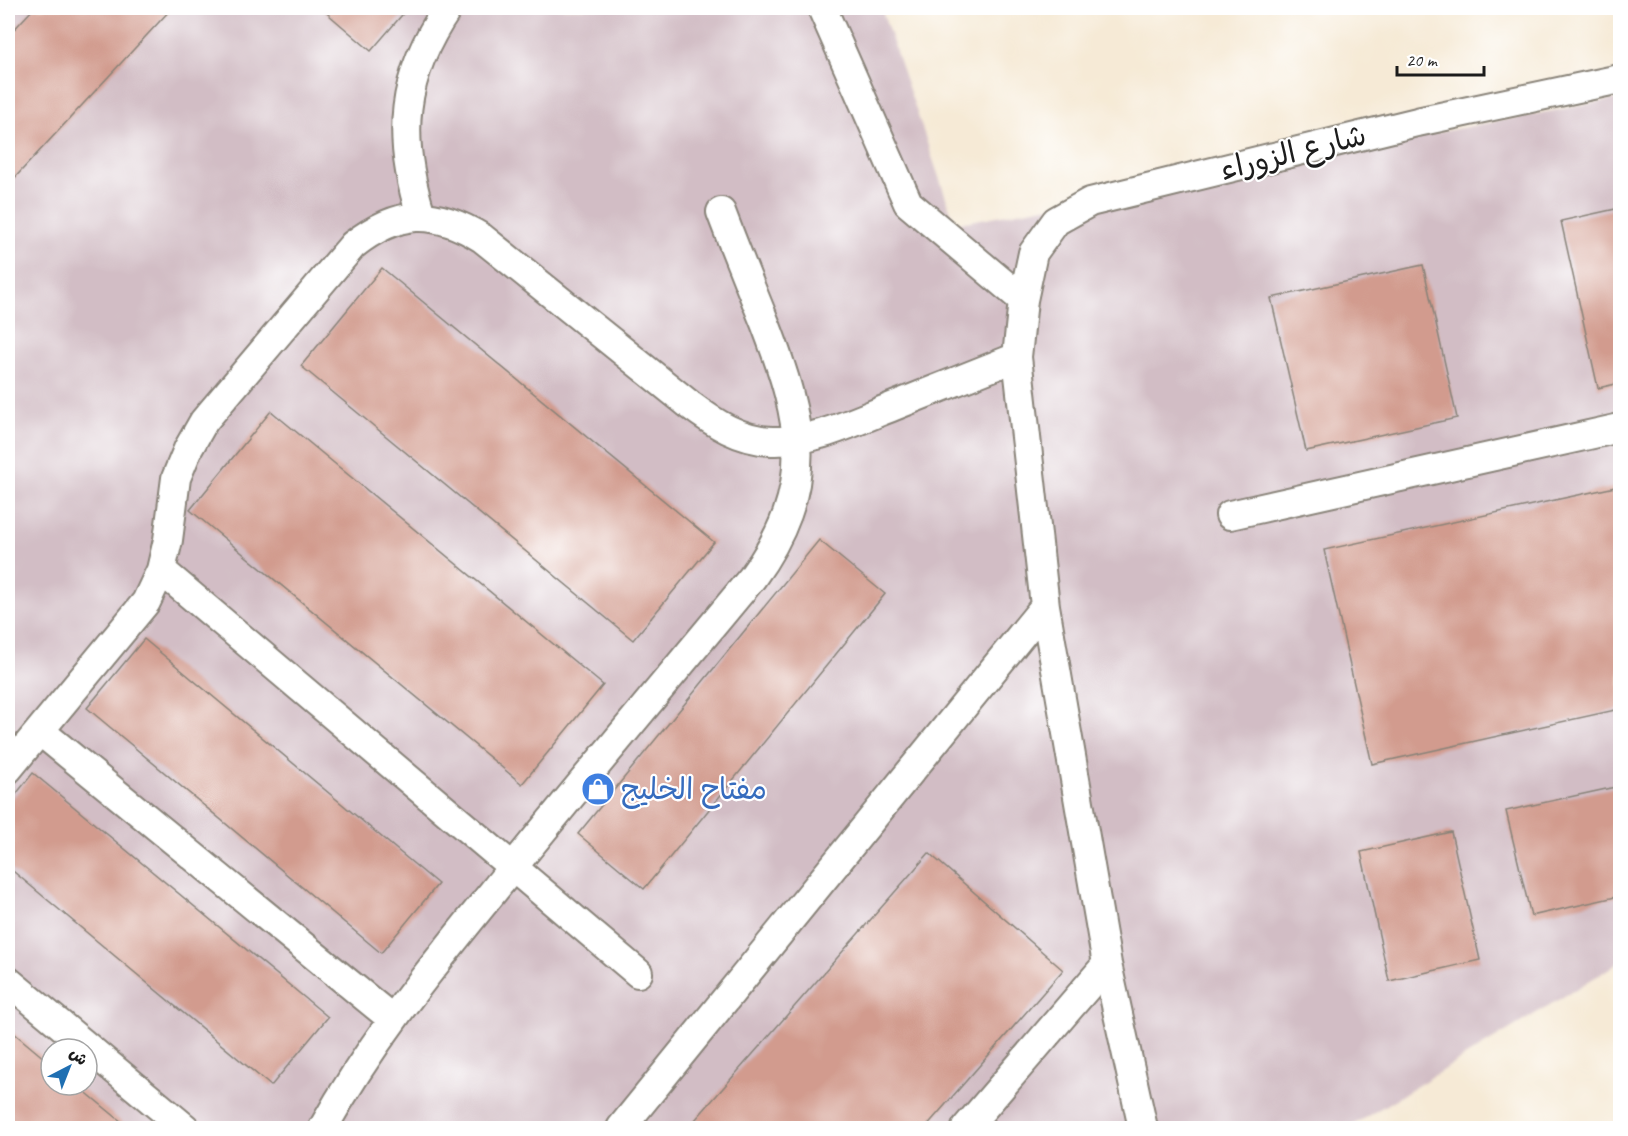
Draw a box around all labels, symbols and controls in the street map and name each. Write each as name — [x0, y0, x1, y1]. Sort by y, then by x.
scale bar — [1397, 39, 1484, 77]
text: 20 m — [1406, 49, 1439, 71]
street label: شارع الزوراء — [1216, 116, 1370, 190]
place label: مفتاح الخليج — [621, 770, 767, 809]
shop icon: مفتاح الخليج — [580, 771, 616, 807]
north arrow — [39, 1037, 99, 1097]
text: ش — [65, 1043, 92, 1070]

